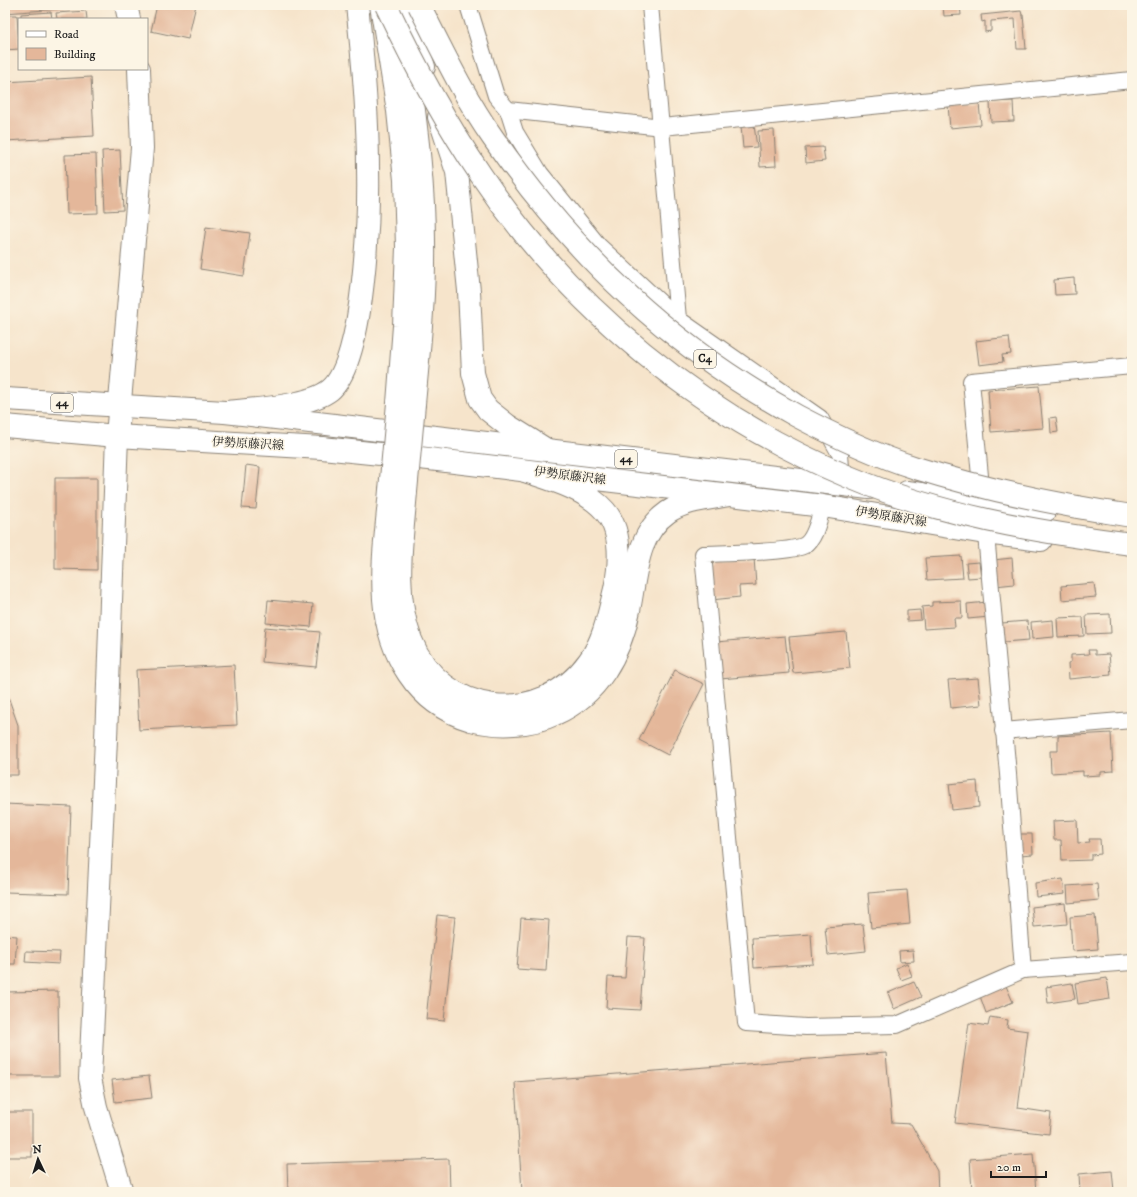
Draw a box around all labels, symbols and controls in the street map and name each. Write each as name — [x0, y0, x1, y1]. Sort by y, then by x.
legend — [18, 18, 148, 70]
text: Road — [54, 27, 79, 42]
text: Building — [54, 47, 95, 62]
road number: C4 — [694, 350, 716, 368]
road number: 44 — [51, 394, 73, 412]
street label: 伊勢原藤沢線 — [212, 435, 284, 453]
road number: 44 — [615, 450, 637, 468]
street label: 伊勢原藤沢線 — [533, 464, 607, 488]
street label: 伊勢原藤沢線 — [854, 504, 928, 530]
north arrow — [18, 1139, 58, 1179]
text: N — [32, 1143, 42, 1157]
scale bar — [991, 1153, 1046, 1179]
text: 20 m — [997, 1160, 1021, 1175]

